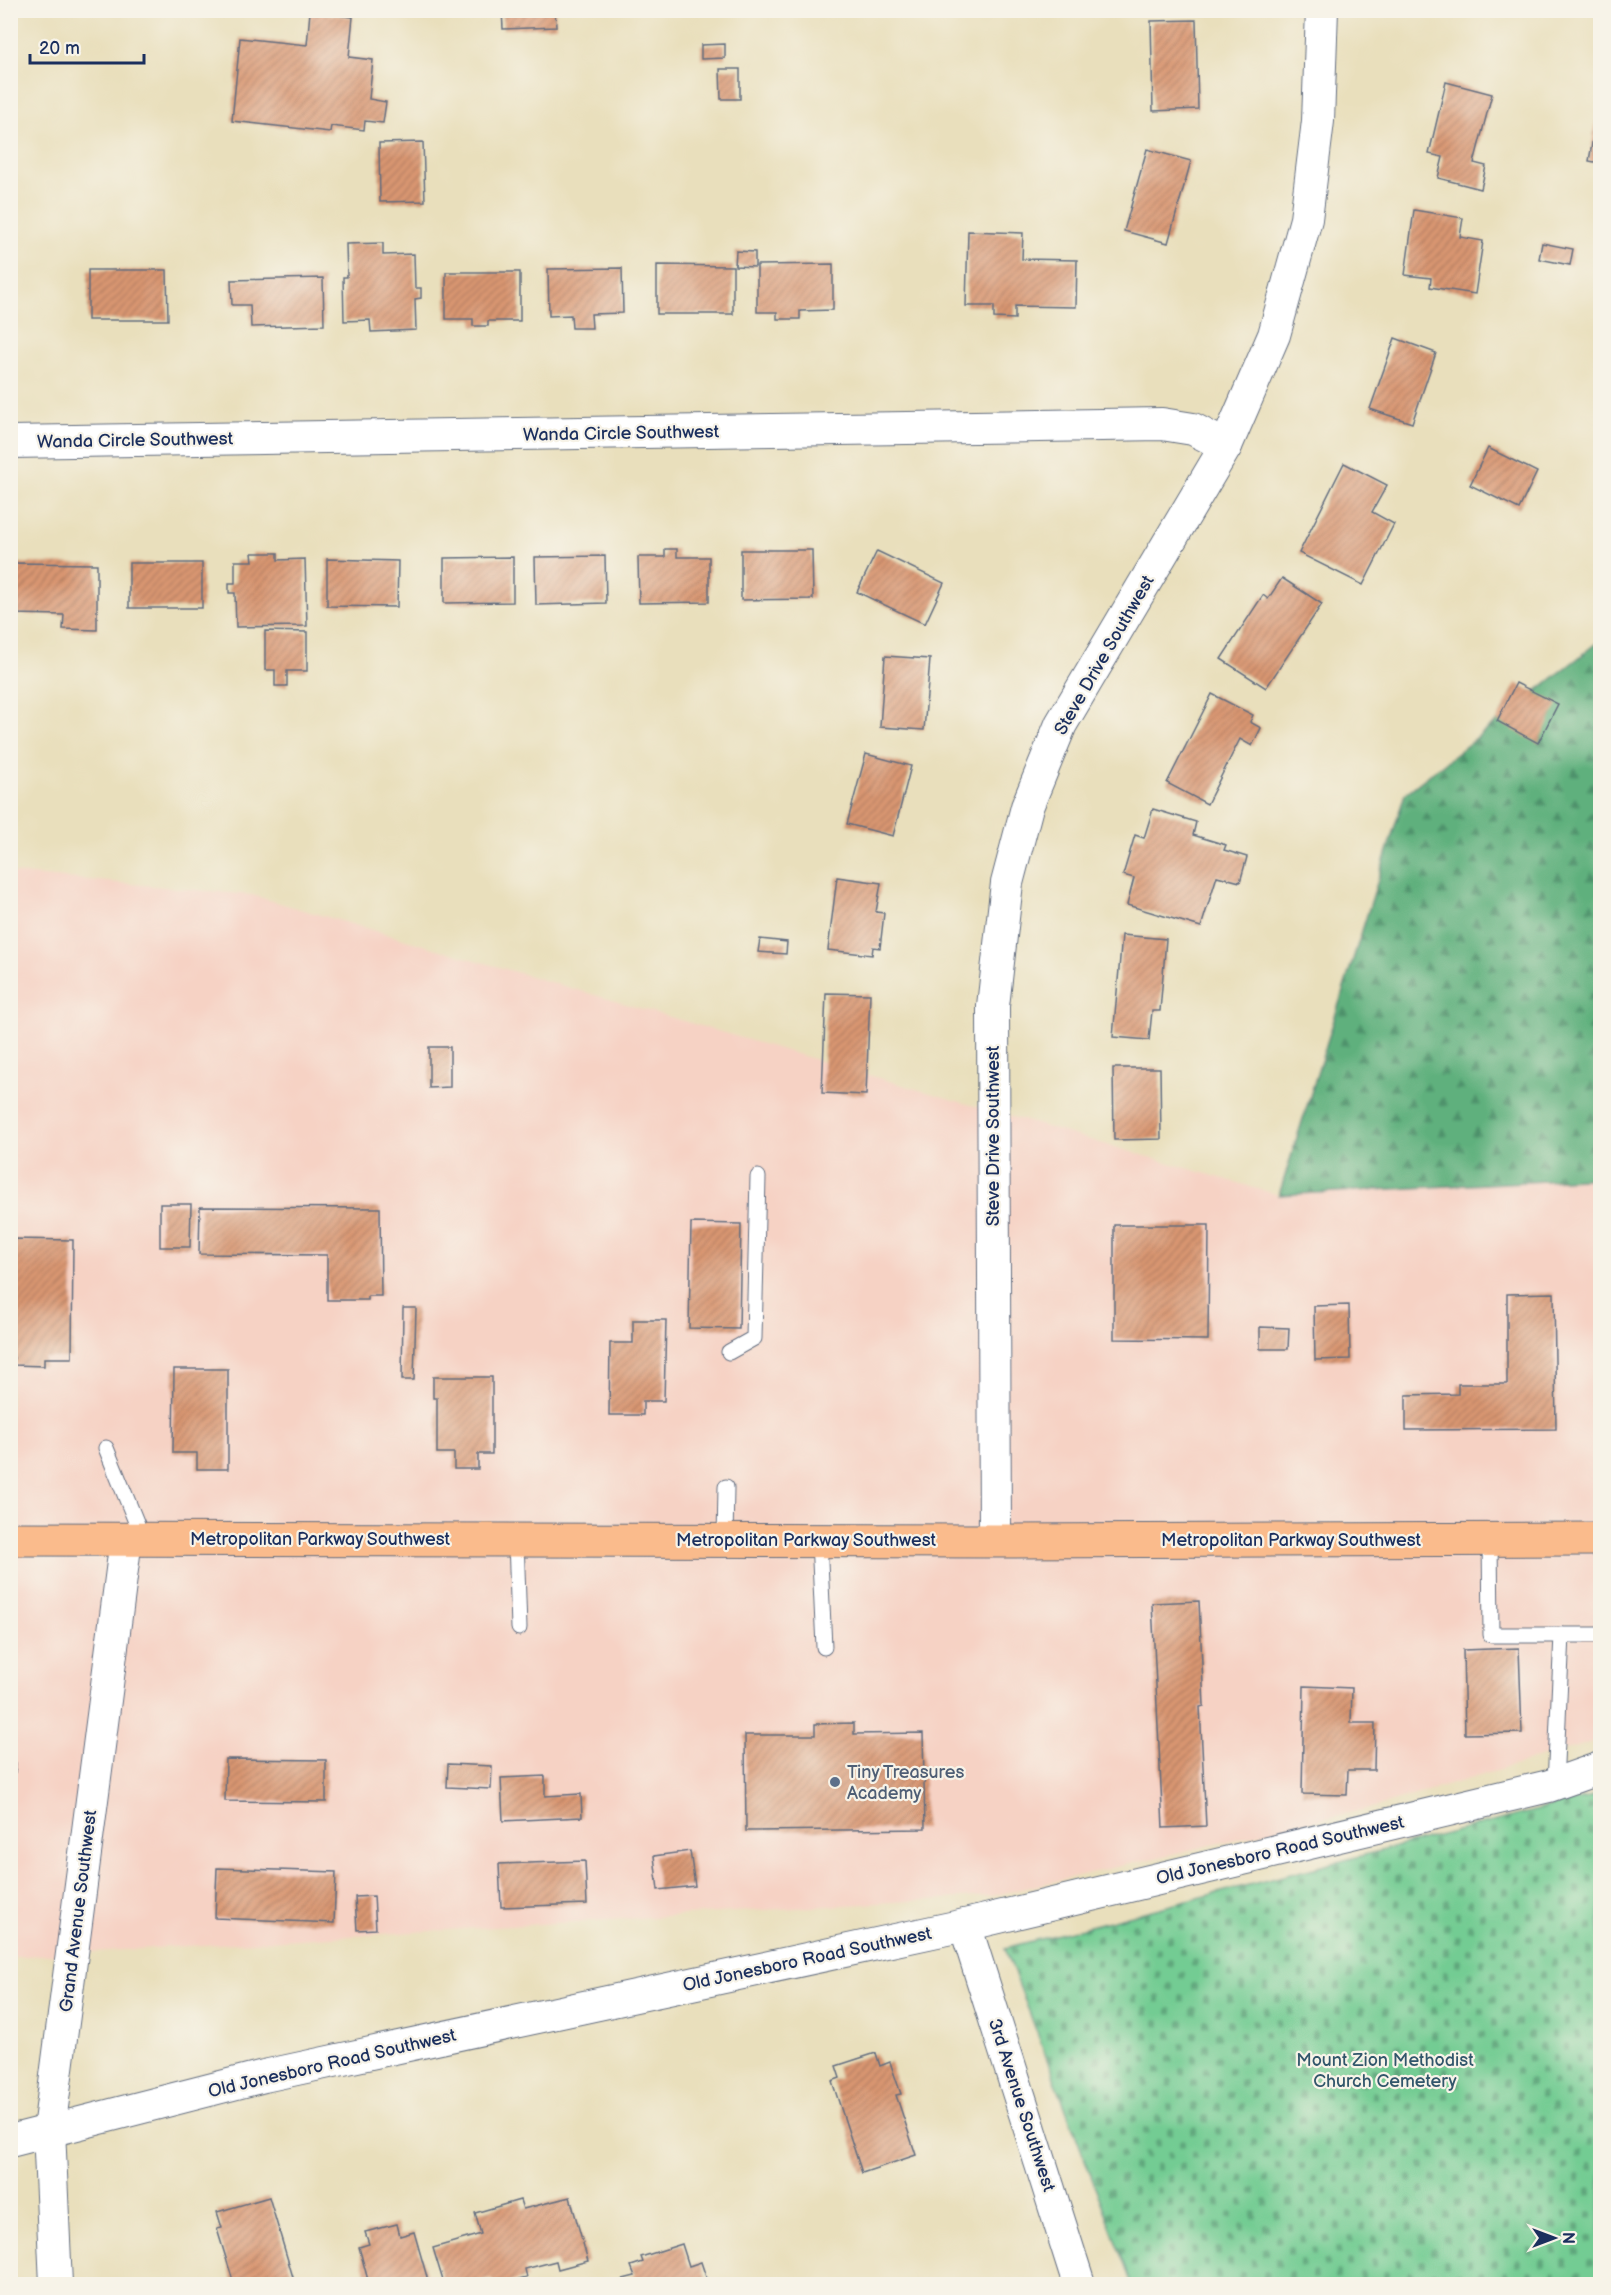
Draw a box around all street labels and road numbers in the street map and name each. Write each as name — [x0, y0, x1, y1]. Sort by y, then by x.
street label: Wanda Circle Southwest — [523, 421, 720, 446]
street label: Wanda Circle Southwest — [37, 428, 234, 453]
street label: Steve Drive Southwest — [1050, 571, 1159, 739]
street label: Steve Drive Southwest — [983, 1045, 1004, 1226]
street label: Metropolitan Parkway Southwest — [190, 1529, 451, 1550]
street label: Metropolitan Parkway Southwest — [676, 1530, 937, 1551]
street label: Metropolitan Parkway Southwest — [1161, 1530, 1422, 1551]
street label: Grand Avenue Southwest — [56, 1808, 101, 2013]
street label: Old Jonesboro Road Southwest — [1154, 1812, 1407, 1889]
street label: Old Jonesboro Road Southwest — [681, 1923, 934, 1996]
street label: 3rd Avenue Southwest — [984, 2016, 1060, 2195]
street label: Old Jonesboro Road Southwest — [206, 2025, 459, 2102]

